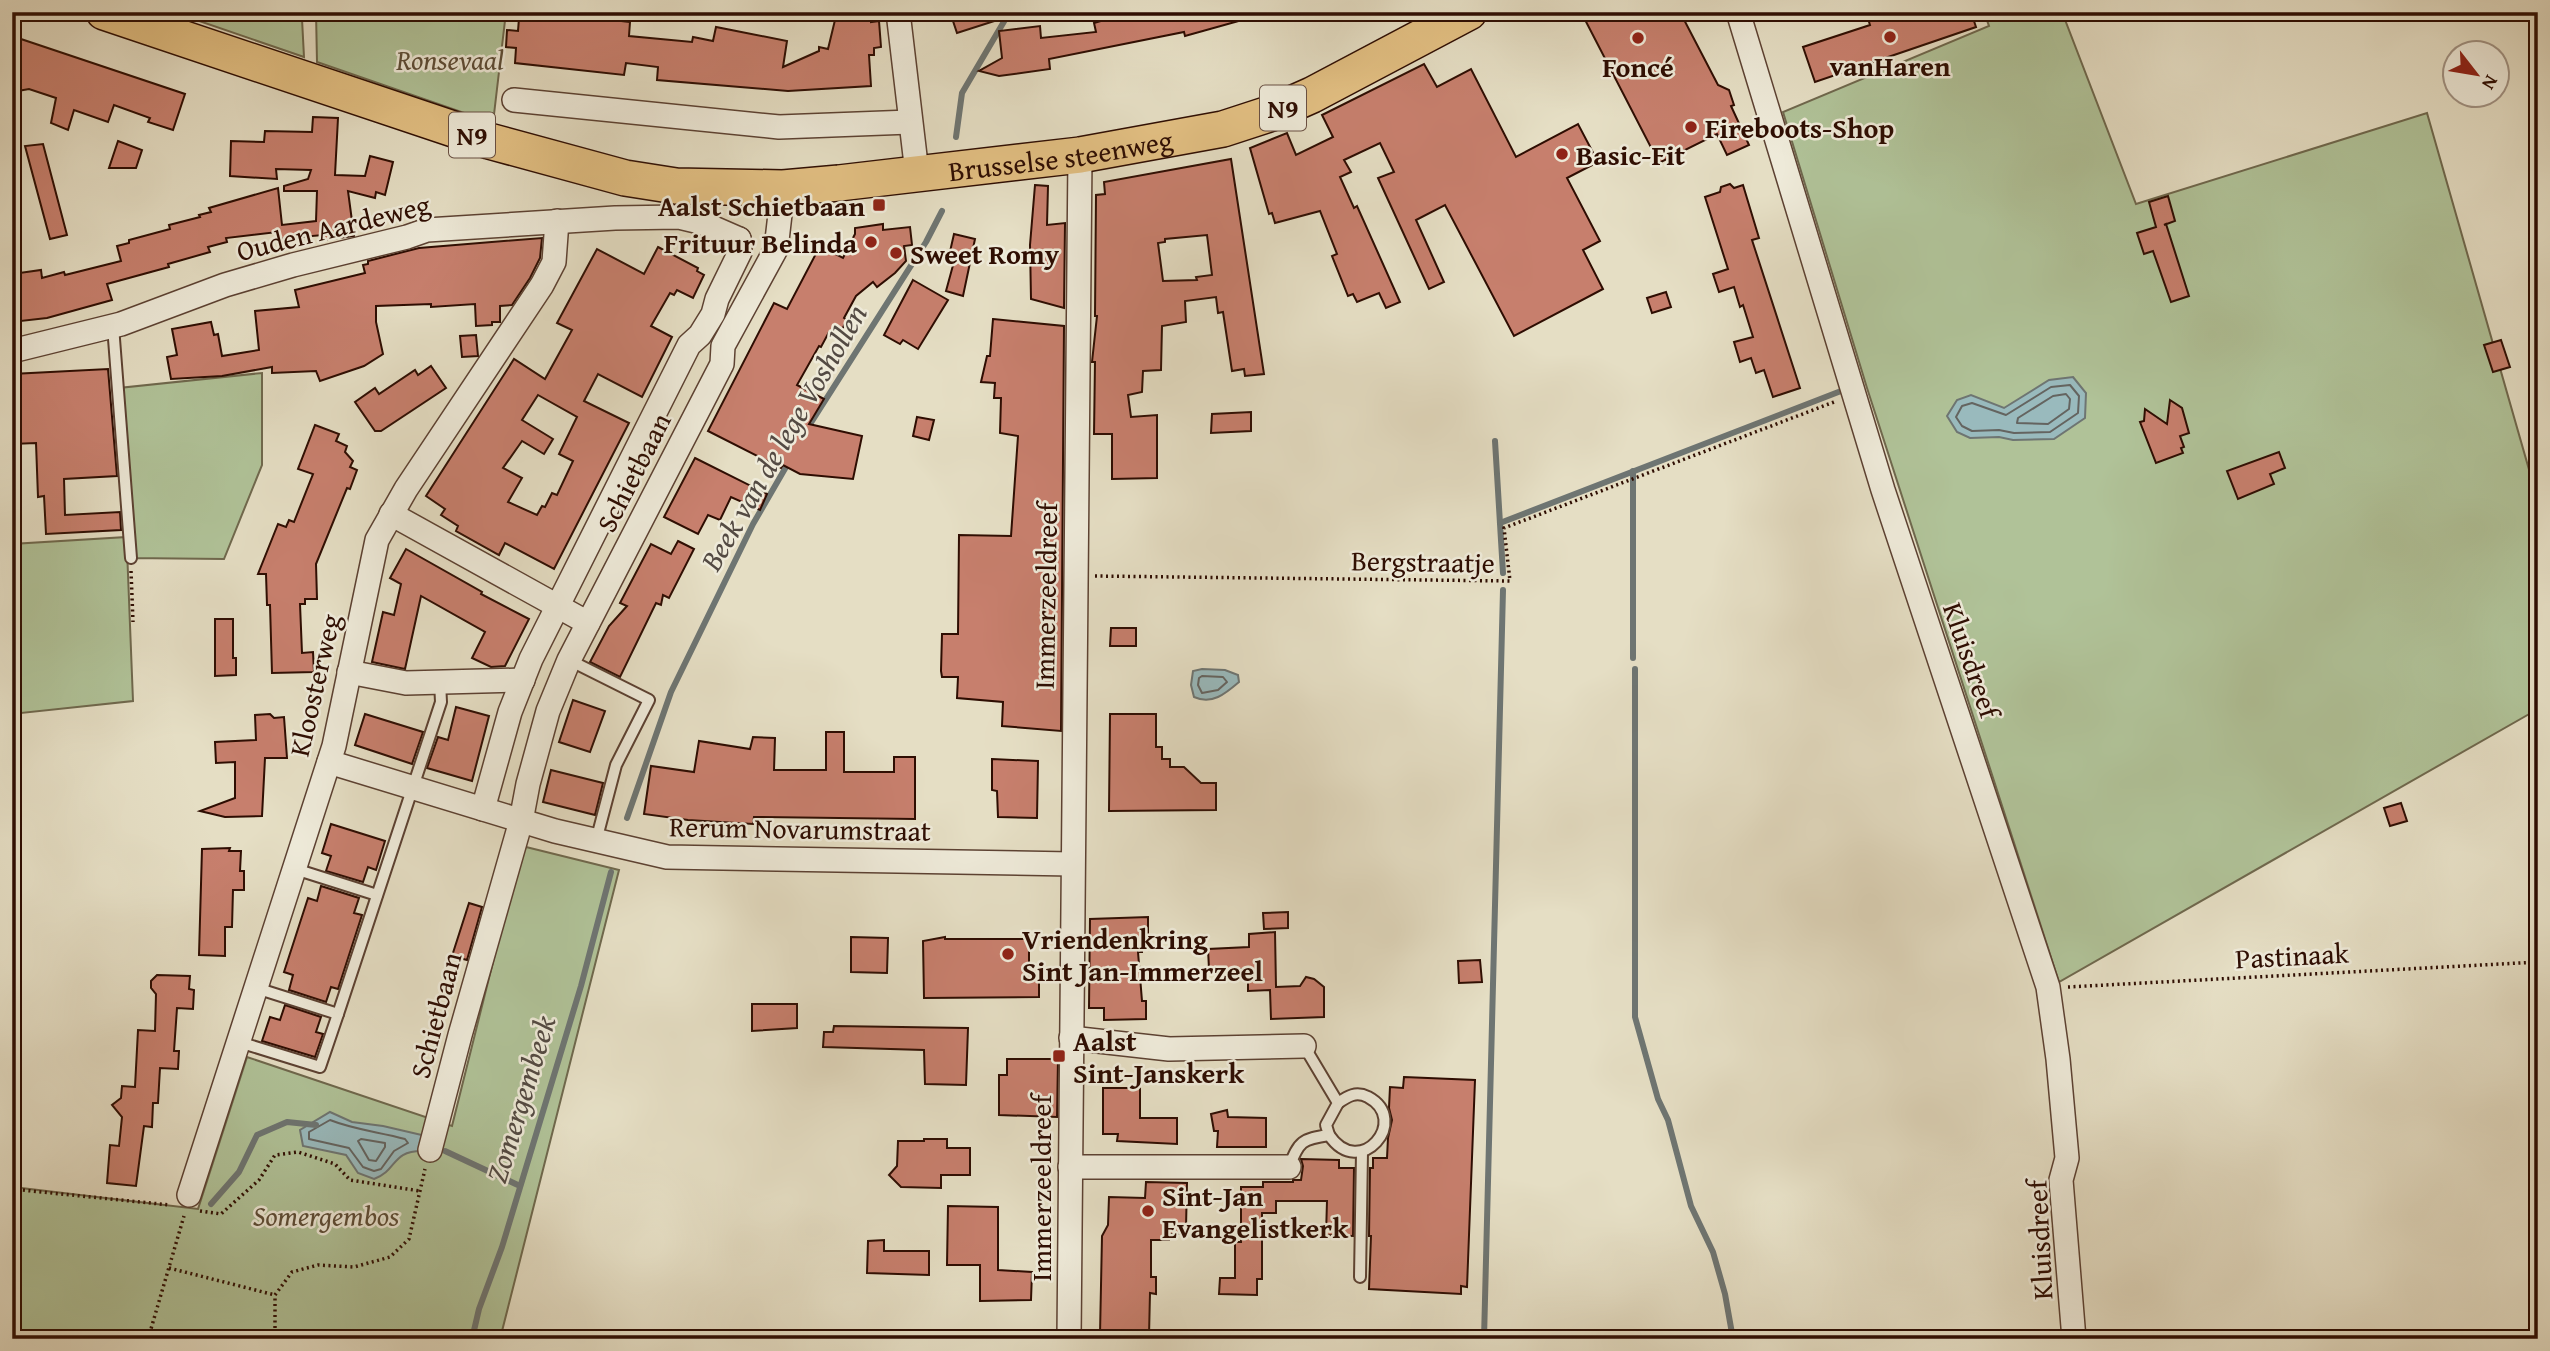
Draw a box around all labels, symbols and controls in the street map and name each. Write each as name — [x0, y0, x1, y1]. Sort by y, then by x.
marker: vanHaren — [1882, 29, 1898, 45]
marker: Foncé — [1630, 30, 1646, 46]
north arrow — [2442, 38, 2512, 108]
park label: Ronsevaal — [395, 39, 504, 80]
place label: vanHaren — [1829, 45, 1951, 86]
place label: Foncé — [1602, 46, 1674, 87]
text: N — [2475, 70, 2506, 96]
road number: N9 — [1260, 86, 1306, 130]
place label: Fireboots-Shop — [1705, 107, 1894, 148]
road number: N9 — [449, 112, 495, 158]
street label: Brusselse steenweg — [946, 118, 1176, 191]
marker: Fireboots-Shop — [1683, 119, 1699, 135]
place label: Basic-Fit — [1576, 134, 1686, 175]
marker: Basic-Fit — [1554, 146, 1570, 162]
street label: Ouden Aardeweg — [232, 183, 434, 271]
place label: Aalst Schietbaan — [658, 185, 865, 226]
marker: Aalst Schietbaan — [871, 197, 887, 213]
place label: Frituur Belinda — [664, 222, 858, 263]
place label: Sweet Romy — [910, 233, 1060, 274]
marker: Frituur Belinda — [863, 234, 879, 250]
marker: Sweet Romy — [888, 245, 904, 261]
water label: Beek van de lege Voshollen — [688, 295, 877, 579]
street label: Schietbaan — [585, 405, 681, 539]
street label: Immerzeeldreef — [1023, 499, 1067, 690]
street label: Bergstraatje — [1351, 539, 1495, 583]
street label: Kluisdreef — [1933, 597, 2012, 726]
street label: Kloosterweg — [278, 610, 350, 760]
street label: Rerum Novarumstraat — [669, 805, 931, 851]
place label: Vriendenkring Sint Jan-Immerzeel — [1022, 918, 1263, 991]
street label: Pastinaak — [2234, 932, 2351, 978]
marker: Vriendenkring Sint Jan-Immerzeel — [1000, 946, 1016, 962]
street label: Schietbaan — [399, 947, 472, 1083]
water label: Zomergembeek — [474, 1010, 566, 1188]
place label: Aalst Sint-Janskerk — [1073, 1020, 1245, 1093]
marker: Aalst Sint-Janskerk — [1051, 1048, 1067, 1064]
street label: Immerzeeldreef — [1020, 1092, 1061, 1281]
place label: Sint-Jan Evangelistkerk — [1162, 1175, 1349, 1248]
street label: Kluisdreef — [2015, 1176, 2063, 1301]
park label: Somergembos — [253, 1195, 399, 1236]
marker: Sint-Jan Evangelistkerk — [1140, 1203, 1156, 1219]

